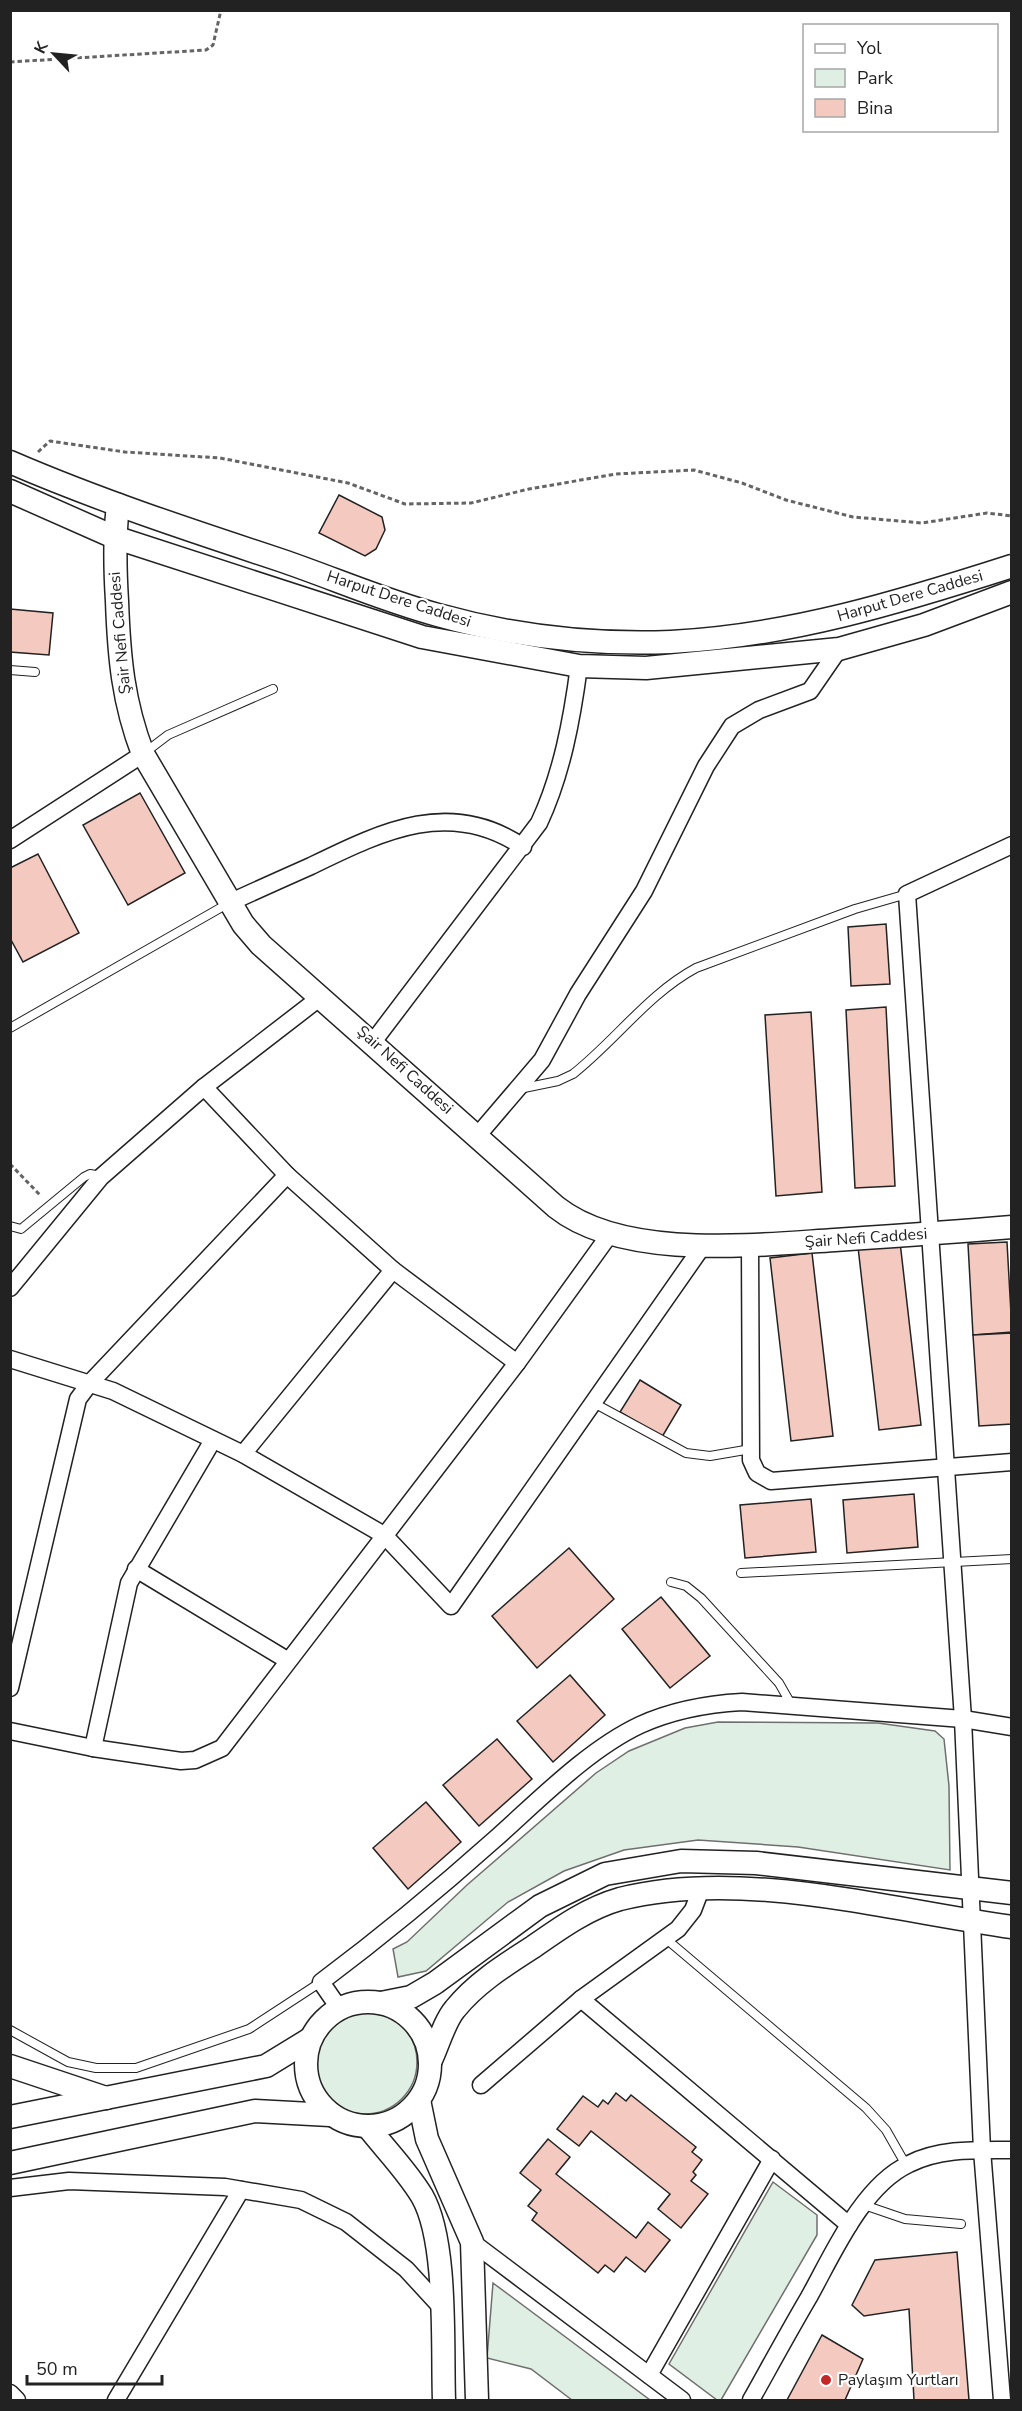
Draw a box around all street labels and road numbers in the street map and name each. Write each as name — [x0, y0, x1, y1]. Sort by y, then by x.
street label: Harput Dere Caddesi — [324, 565, 474, 633]
street label: Harput Dere Caddesi — [835, 565, 985, 627]
street label: Şair Nefi Caddesi — [104, 571, 136, 695]
street label: Şair Nefi Caddesi — [352, 1021, 458, 1119]
street label: Şair Nefi Caddesi — [804, 1223, 928, 1253]

